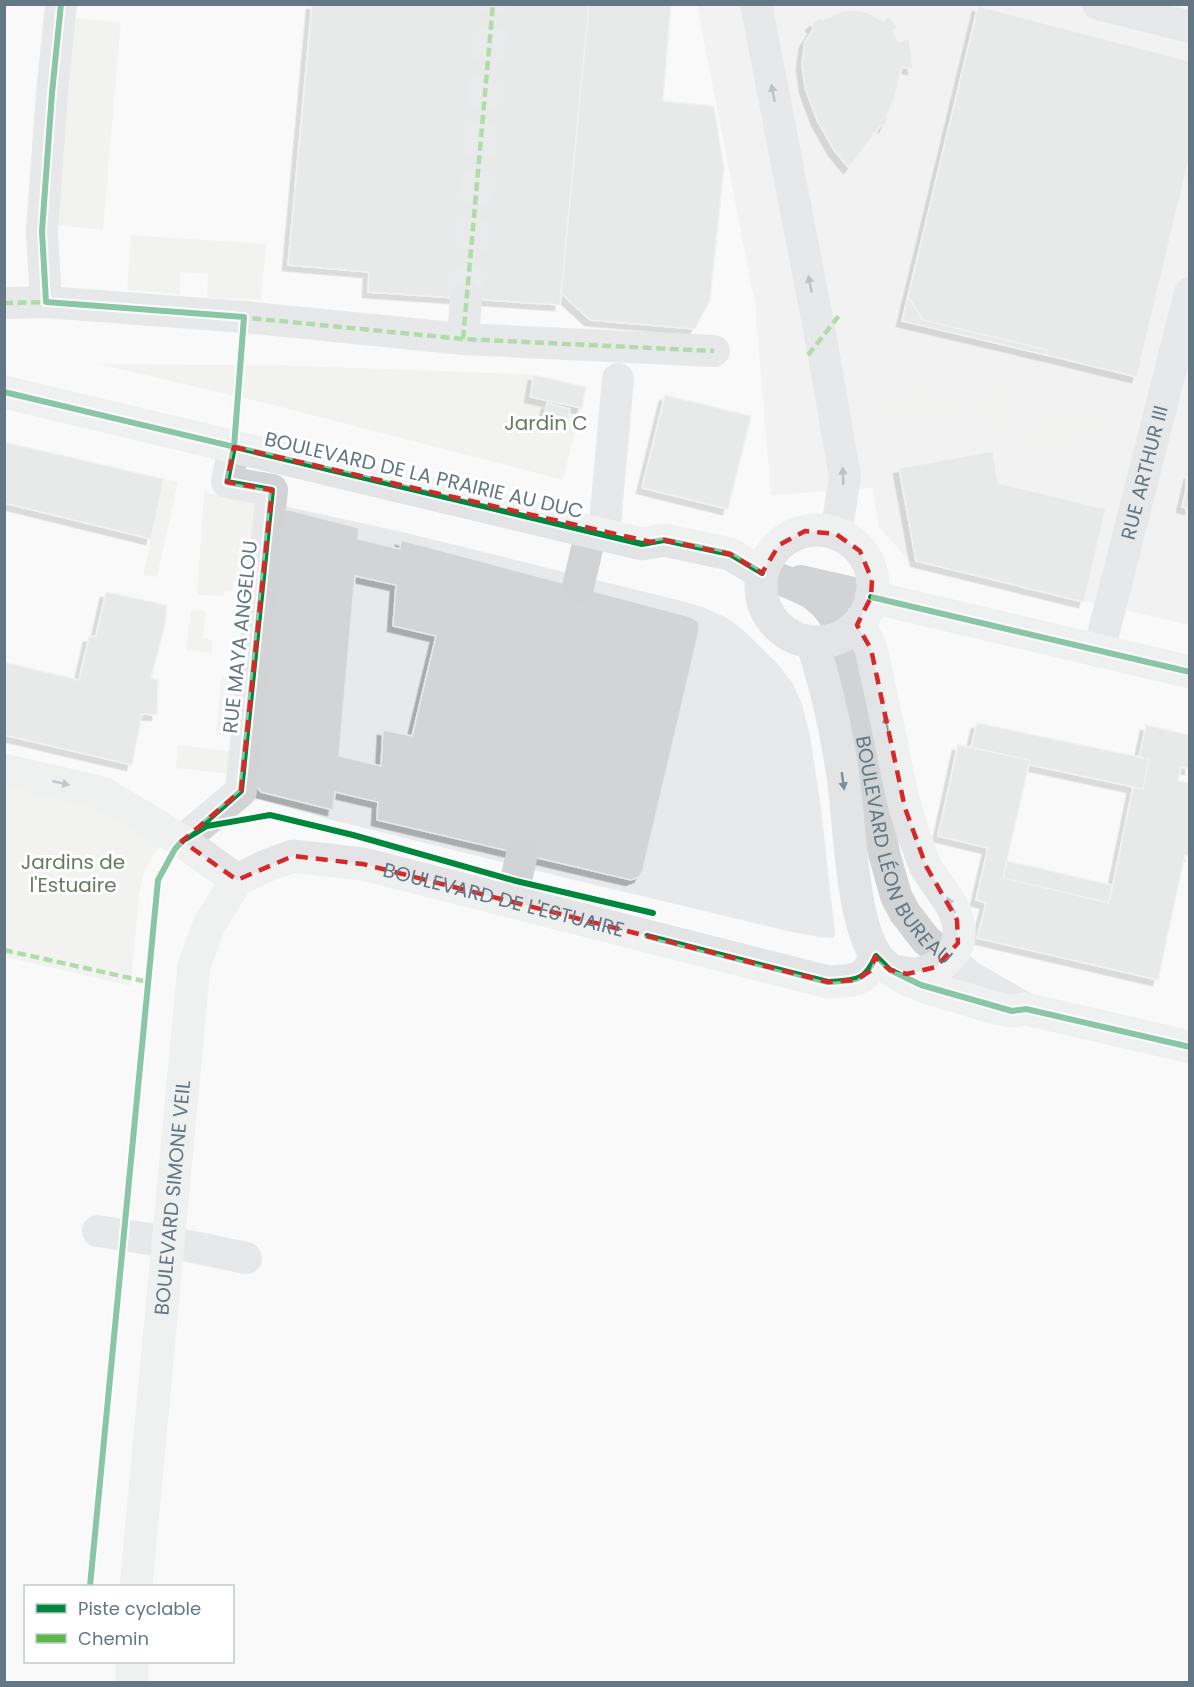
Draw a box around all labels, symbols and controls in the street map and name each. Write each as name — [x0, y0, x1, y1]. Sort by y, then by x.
one-way arrow — [768, 83, 777, 102]
one-way arrow — [805, 274, 814, 293]
street label: RUE ARTHUR III — [1114, 403, 1175, 543]
park label: Jardin C — [504, 409, 588, 437]
street label: BOULEVARD DE LA PRAIRIE AU DUC — [262, 425, 586, 525]
one-way arrow — [839, 466, 848, 485]
street label: RUE MAYA ANGELOU — [216, 539, 264, 735]
one-way arrow — [882, 714, 891, 733]
street label: BOULEVARD LÉON BUREAU — [849, 733, 959, 971]
one-way arrow — [839, 771, 848, 790]
one-way arrow — [52, 779, 71, 789]
park label: Jardins de l'Estuaire — [21, 848, 125, 899]
street label: BOULEVARD DE L'ESTUAIRE — [380, 856, 627, 944]
one-way arrow — [946, 897, 956, 914]
street label: BOULEVARD SIMONE VEIL — [147, 1079, 197, 1316]
legend — [24, 1585, 234, 1663]
text: Piste cyclable — [78, 1596, 201, 1621]
text: Chemin — [78, 1626, 149, 1651]

